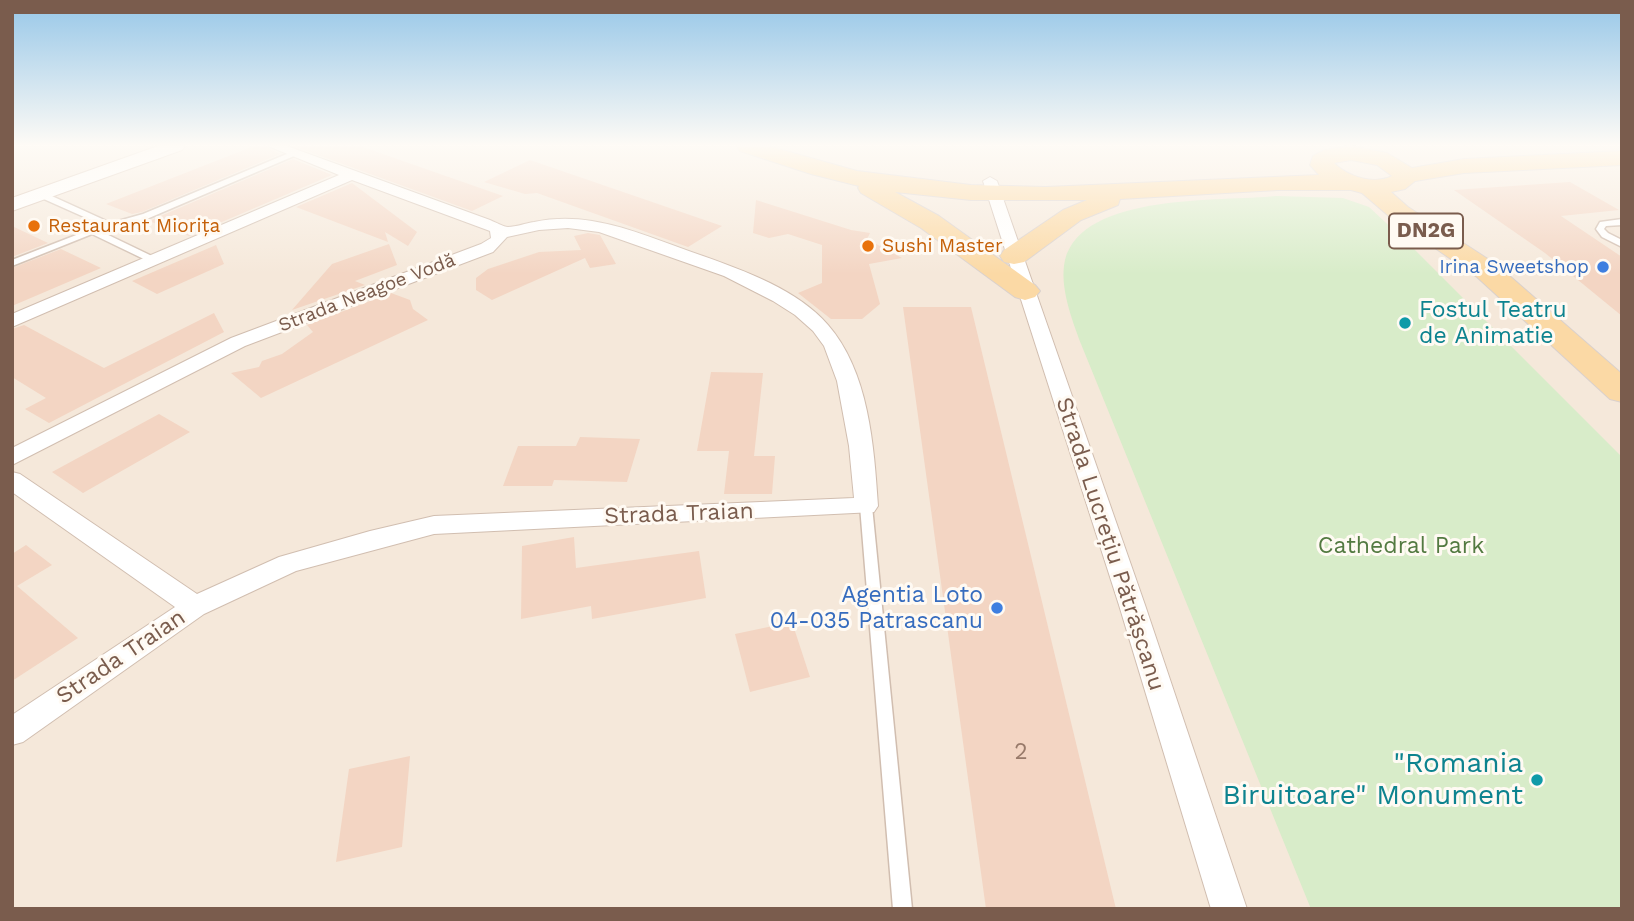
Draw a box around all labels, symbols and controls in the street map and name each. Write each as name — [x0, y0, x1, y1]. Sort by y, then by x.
road number: DN2G — [1389, 214, 1463, 248]
place label: Restaurant Miorița — [48, 215, 220, 237]
marker: Restaurant Miorița — [26, 218, 42, 234]
place label: Sushi Master — [882, 235, 1003, 257]
marker: Sushi Master — [860, 238, 876, 254]
street label: Strada Neagoe Vodă — [275, 249, 459, 337]
place label: Irina Sweetshop — [1439, 256, 1589, 278]
marker: Irina Sweetshop — [1595, 259, 1611, 275]
place label: Fostul Teatru de Animatie — [1419, 296, 1567, 350]
marker: Fostul Teatru de Animatie — [1397, 315, 1413, 331]
street label: Strada Lucrețiu Pătrășcanu — [1049, 394, 1171, 694]
street label: Strada Traian — [604, 498, 754, 530]
park label: Cathedral Park — [1318, 532, 1484, 560]
place label: Agentia Loto 04-035 Patrascanu — [770, 581, 983, 635]
marker: Agentia Loto 04-035 Patrascanu — [989, 600, 1005, 616]
street label: Strada Traian — [51, 604, 191, 710]
house number: 2 — [1014, 738, 1028, 766]
place label: "Romania Biruitoare" Monument — [1222, 747, 1523, 813]
marker: "Romania Biruitoare" Monument — [1529, 772, 1545, 788]

